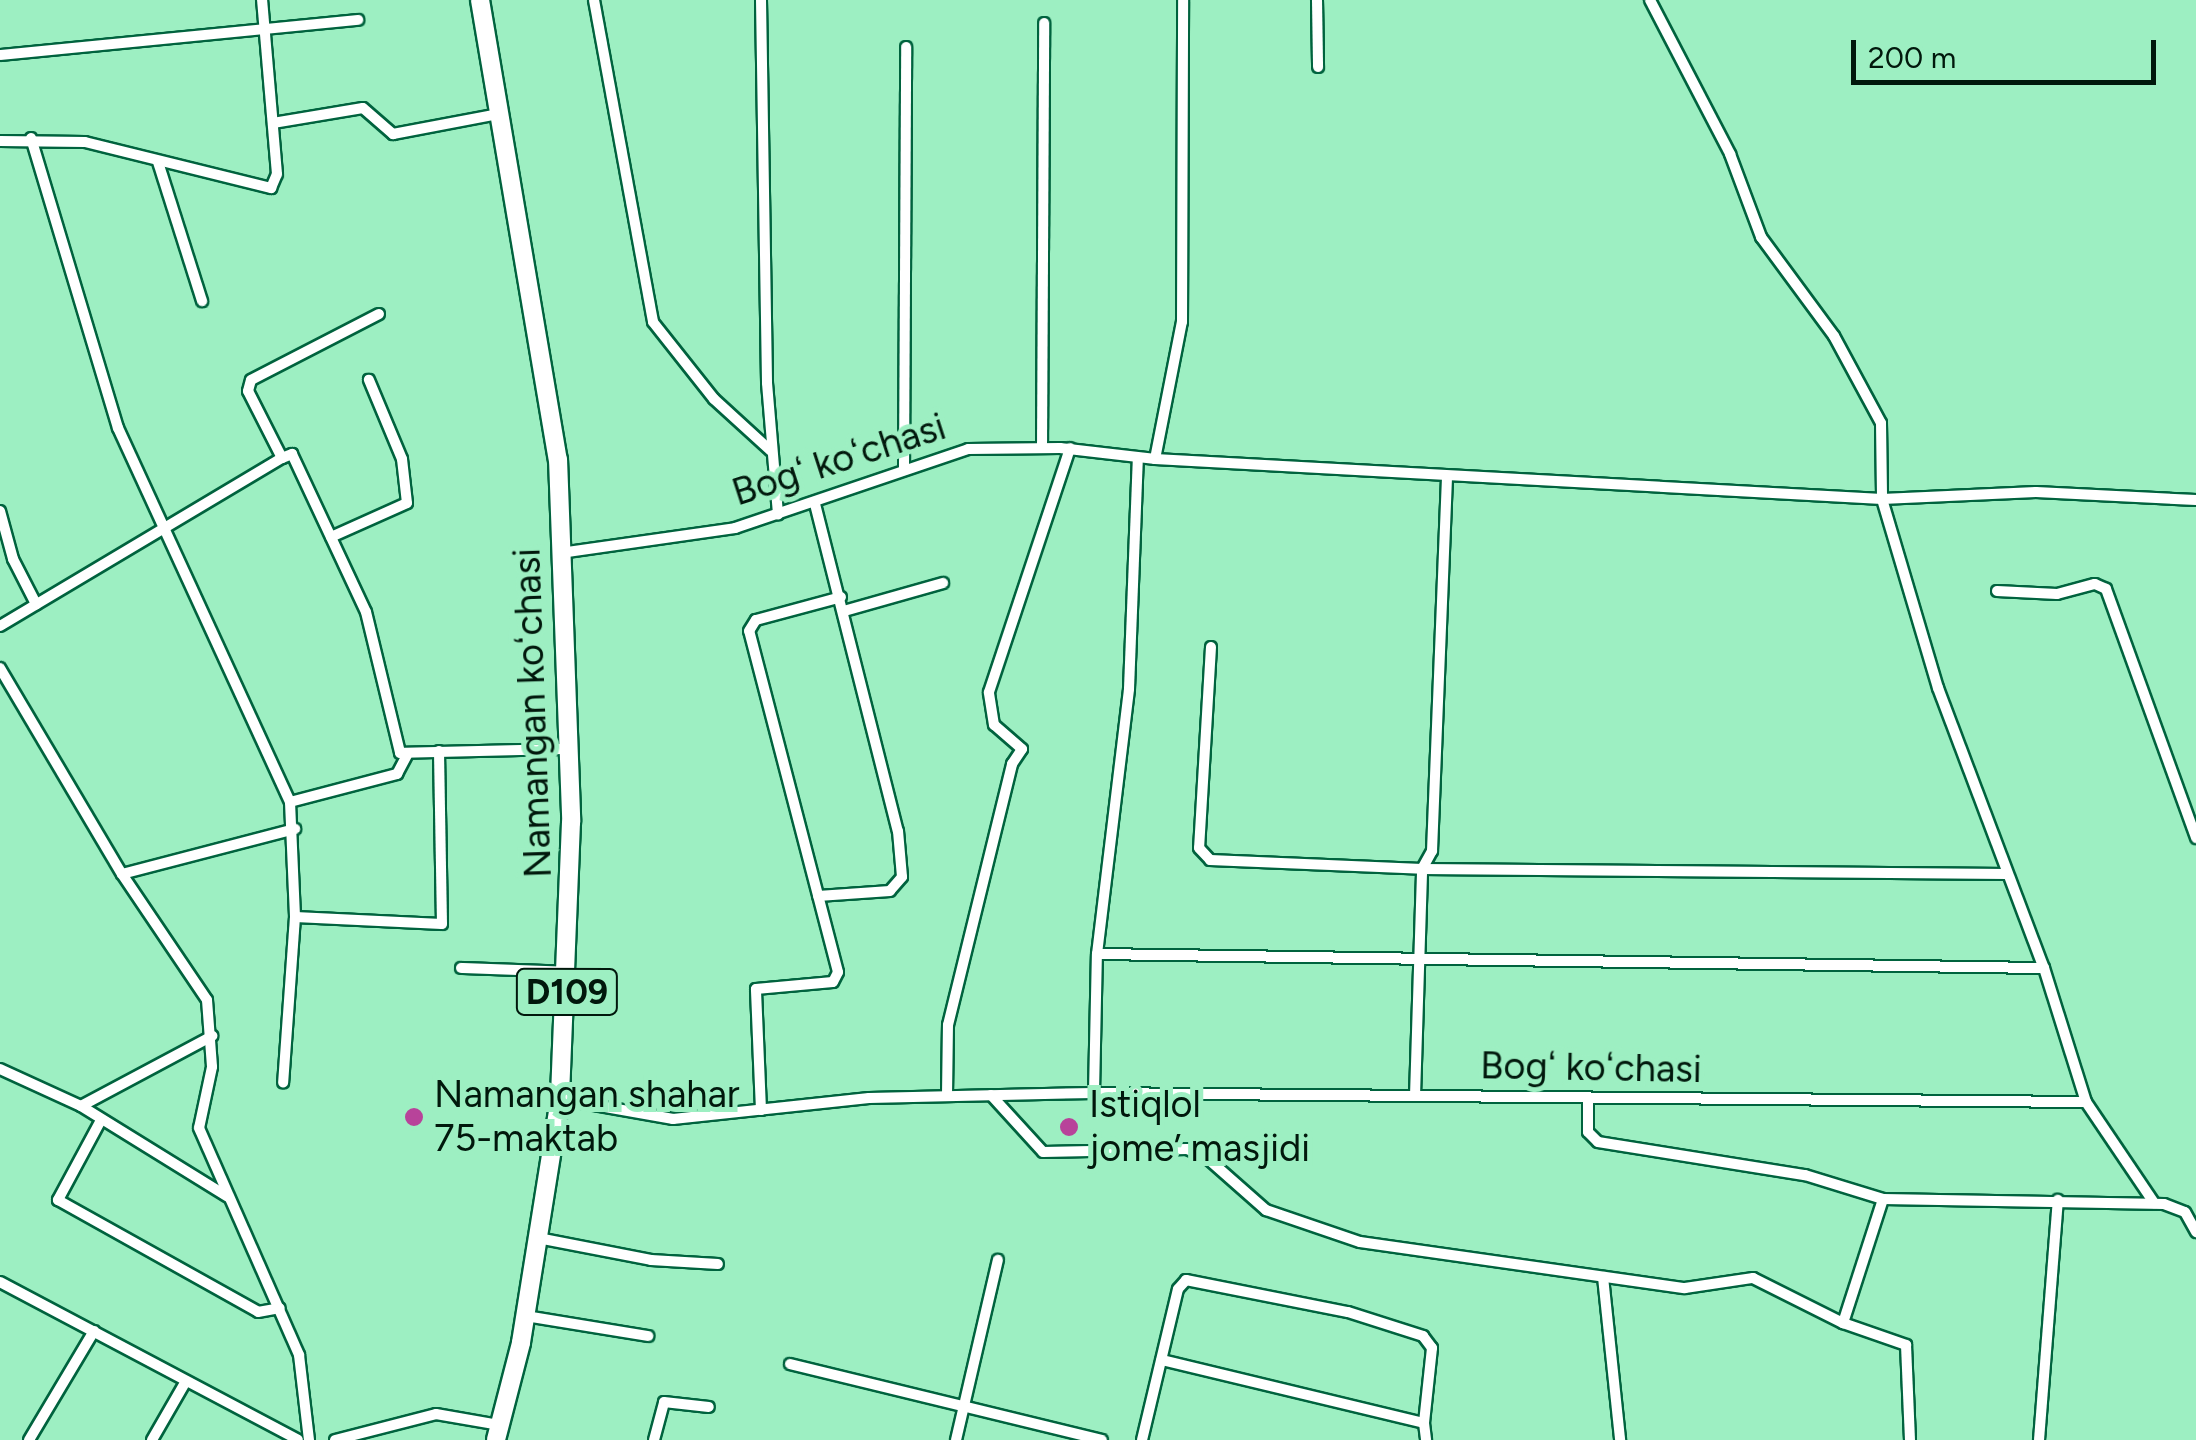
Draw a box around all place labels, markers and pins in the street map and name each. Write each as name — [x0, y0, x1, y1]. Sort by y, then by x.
place label: Namangan shahar 75-maktab — [434, 1072, 740, 1162]
place label: Istiqlol jome’ masjidi — [1089, 1082, 1310, 1172]
marker: Namangan shahar 75-maktab — [403, 1106, 425, 1128]
marker: Istiqlol jome’ masjidi — [1058, 1116, 1080, 1138]

